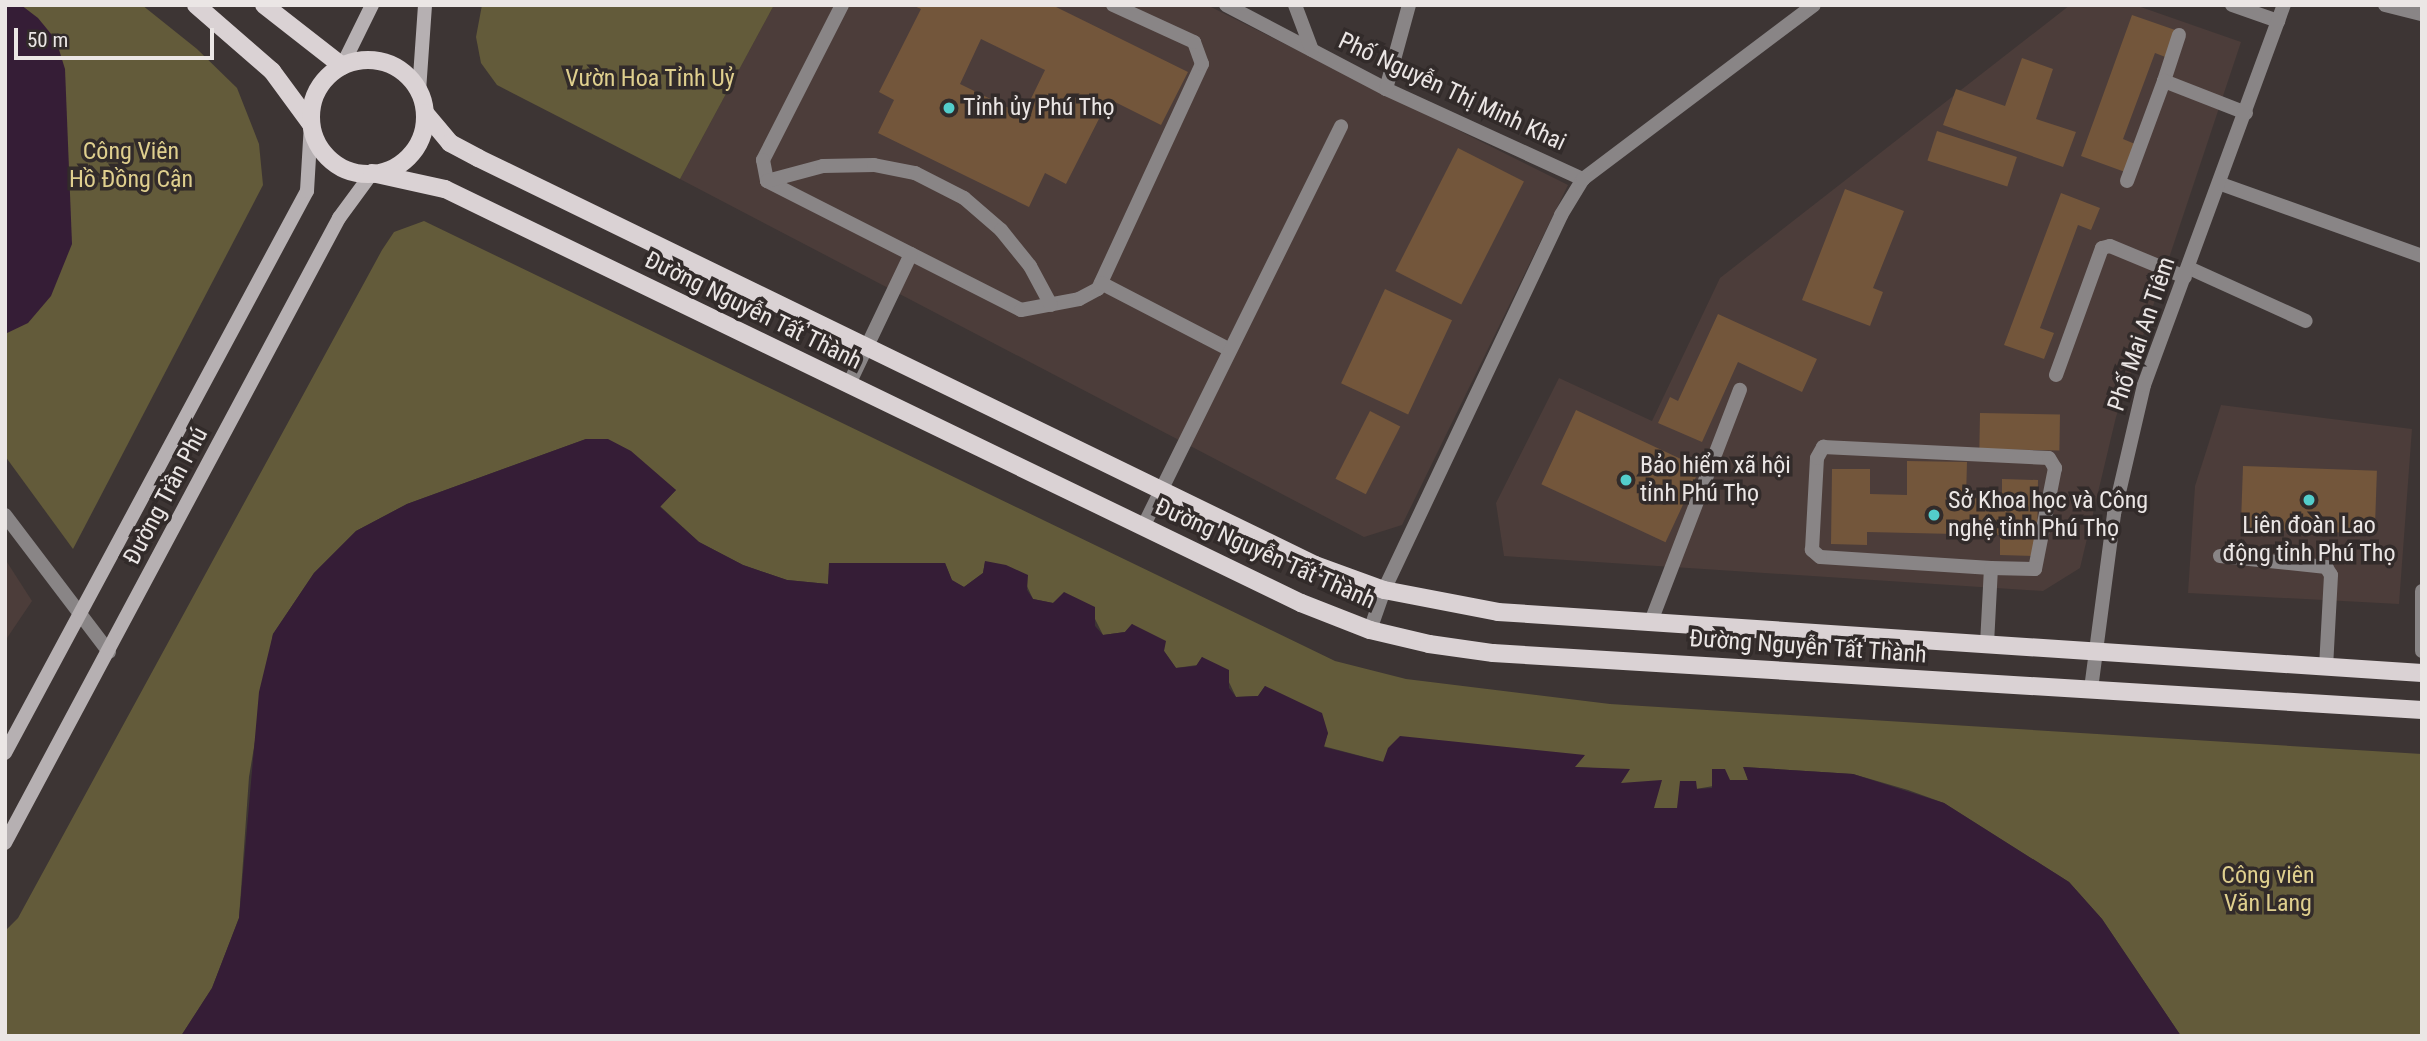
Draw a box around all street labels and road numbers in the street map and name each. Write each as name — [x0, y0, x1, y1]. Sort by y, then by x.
street label: Phố Nguyễn Thị Minh Khai — [1333, 27, 1571, 157]
street label: Đường Nguyễn Tất Thành — [639, 246, 867, 376]
street label: Phố Mai An Tiêm — [2102, 253, 2182, 415]
street label: Đường Trần Phú — [118, 422, 214, 570]
street label: Đường Nguyễn Tất Thành — [1150, 492, 1380, 616]
street label: Đường Nguyễn Tất Thành — [1688, 624, 1928, 670]

